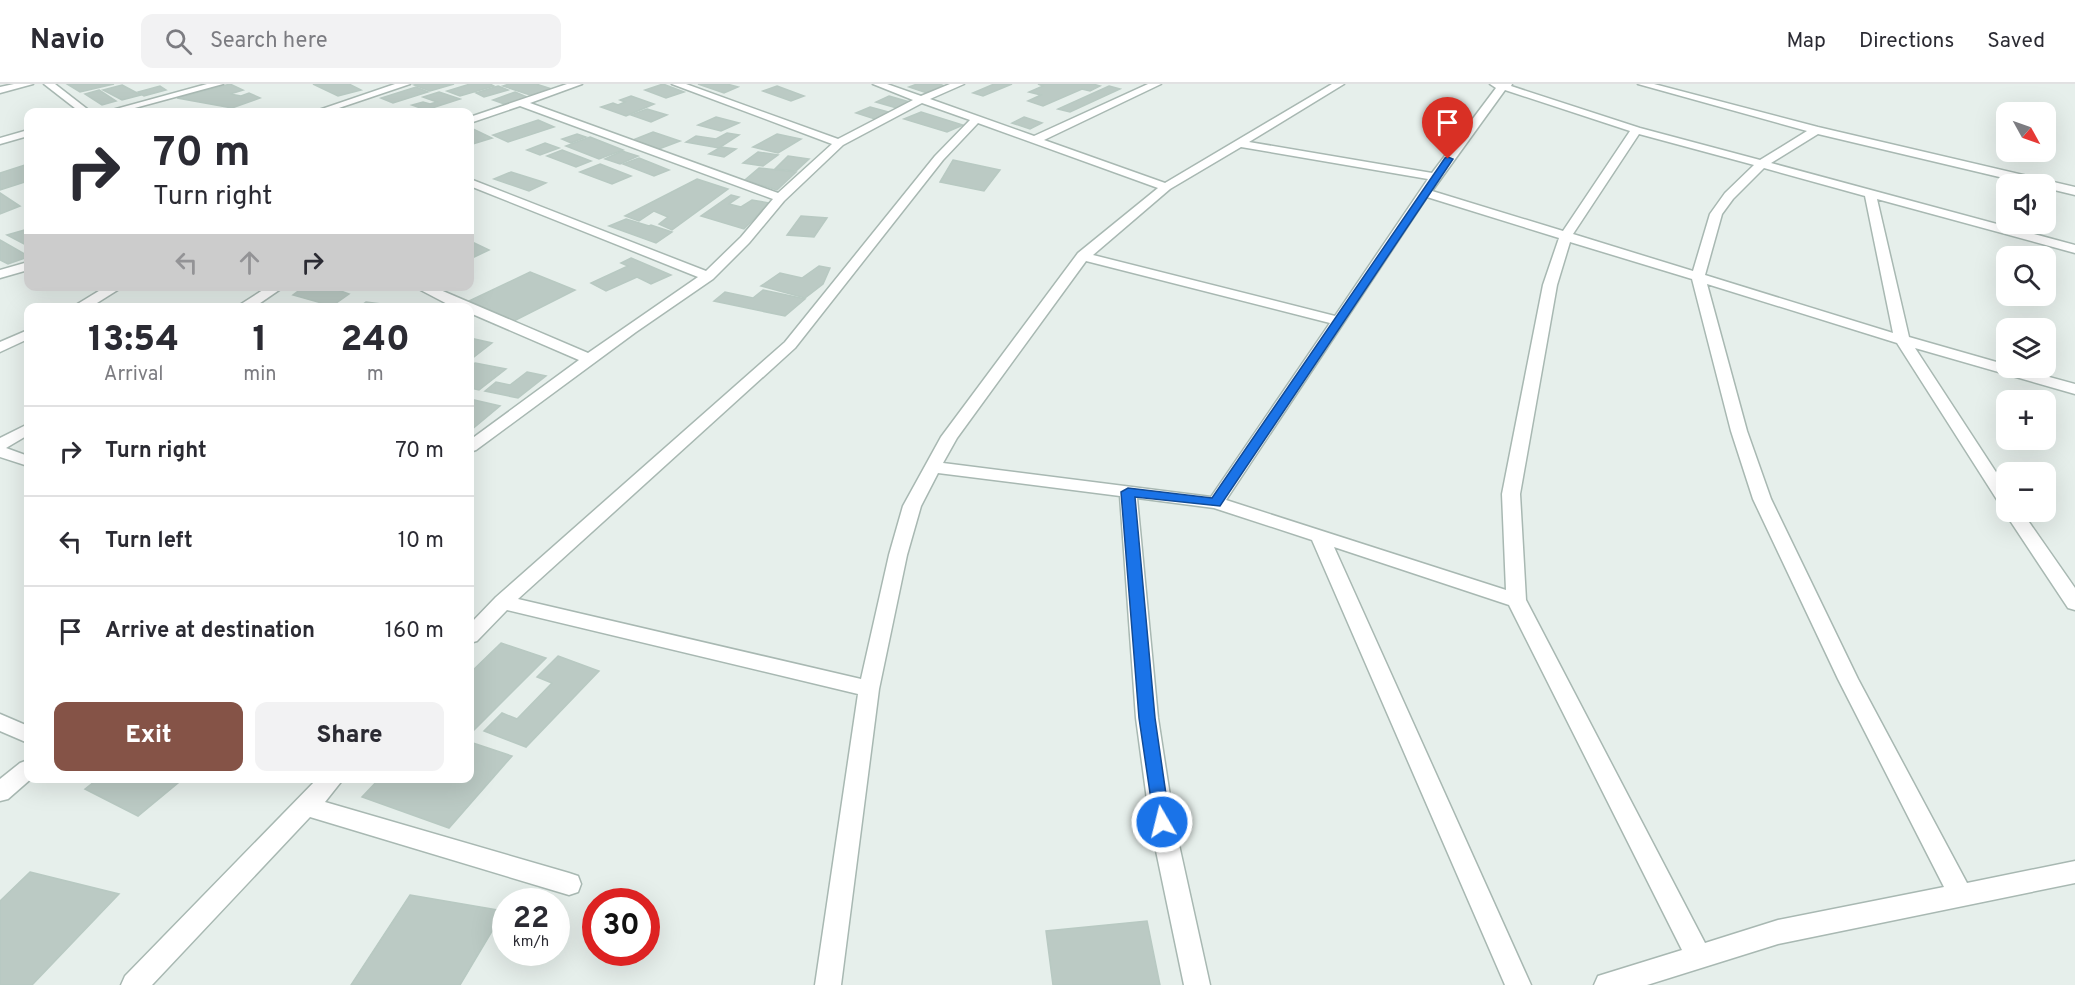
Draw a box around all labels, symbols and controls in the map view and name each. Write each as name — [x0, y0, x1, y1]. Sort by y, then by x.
search box — [141, 14, 561, 68]
text: Navio — [30, 23, 105, 59]
icon: search — [162, 25, 195, 58]
text: Search here — [210, 28, 327, 55]
text: Map — [1786, 28, 1826, 55]
text: Directions — [1859, 28, 1954, 55]
text: Saved — [1987, 28, 2045, 55]
pin — [1422, 97, 1473, 159]
north arrow — [1996, 102, 2056, 162]
map controls — [1996, 102, 2056, 522]
icon: arrive — [1431, 106, 1464, 139]
text: 70 m — [153, 128, 251, 181]
icon: right — [54, 132, 132, 210]
button: sound — [1996, 174, 2056, 234]
text: Turn right — [153, 180, 272, 214]
icon: left — [170, 246, 203, 279]
icon: ahead — [233, 246, 266, 279]
icon: right — [296, 246, 329, 279]
button: search — [1996, 246, 2056, 306]
text: 13:54 — [88, 318, 179, 364]
text: 1 — [253, 318, 267, 364]
text: 240 — [341, 318, 410, 364]
button: layers — [1996, 318, 2056, 378]
text: Arrival — [104, 362, 163, 388]
text: min — [243, 362, 277, 388]
text: m — [367, 362, 384, 388]
button: + — [1996, 390, 2056, 450]
icon: right — [54, 435, 87, 468]
text: Turn right — [105, 438, 207, 465]
text: 70 m — [395, 438, 444, 465]
button: − — [1996, 462, 2056, 522]
icon: left — [54, 525, 87, 558]
text: Turn left — [105, 528, 193, 555]
text: 10 m — [398, 528, 444, 555]
icon: arrive — [54, 615, 87, 648]
text: Arrive at destination — [105, 618, 315, 645]
text: 160 m — [385, 618, 444, 645]
button: Exit — [54, 702, 243, 771]
button: Share — [255, 702, 444, 771]
position arrow — [1130, 790, 1194, 854]
speed limit sign: 30 — [582, 888, 660, 966]
text: 22 — [513, 901, 549, 938]
text: km/h — [513, 933, 549, 952]

